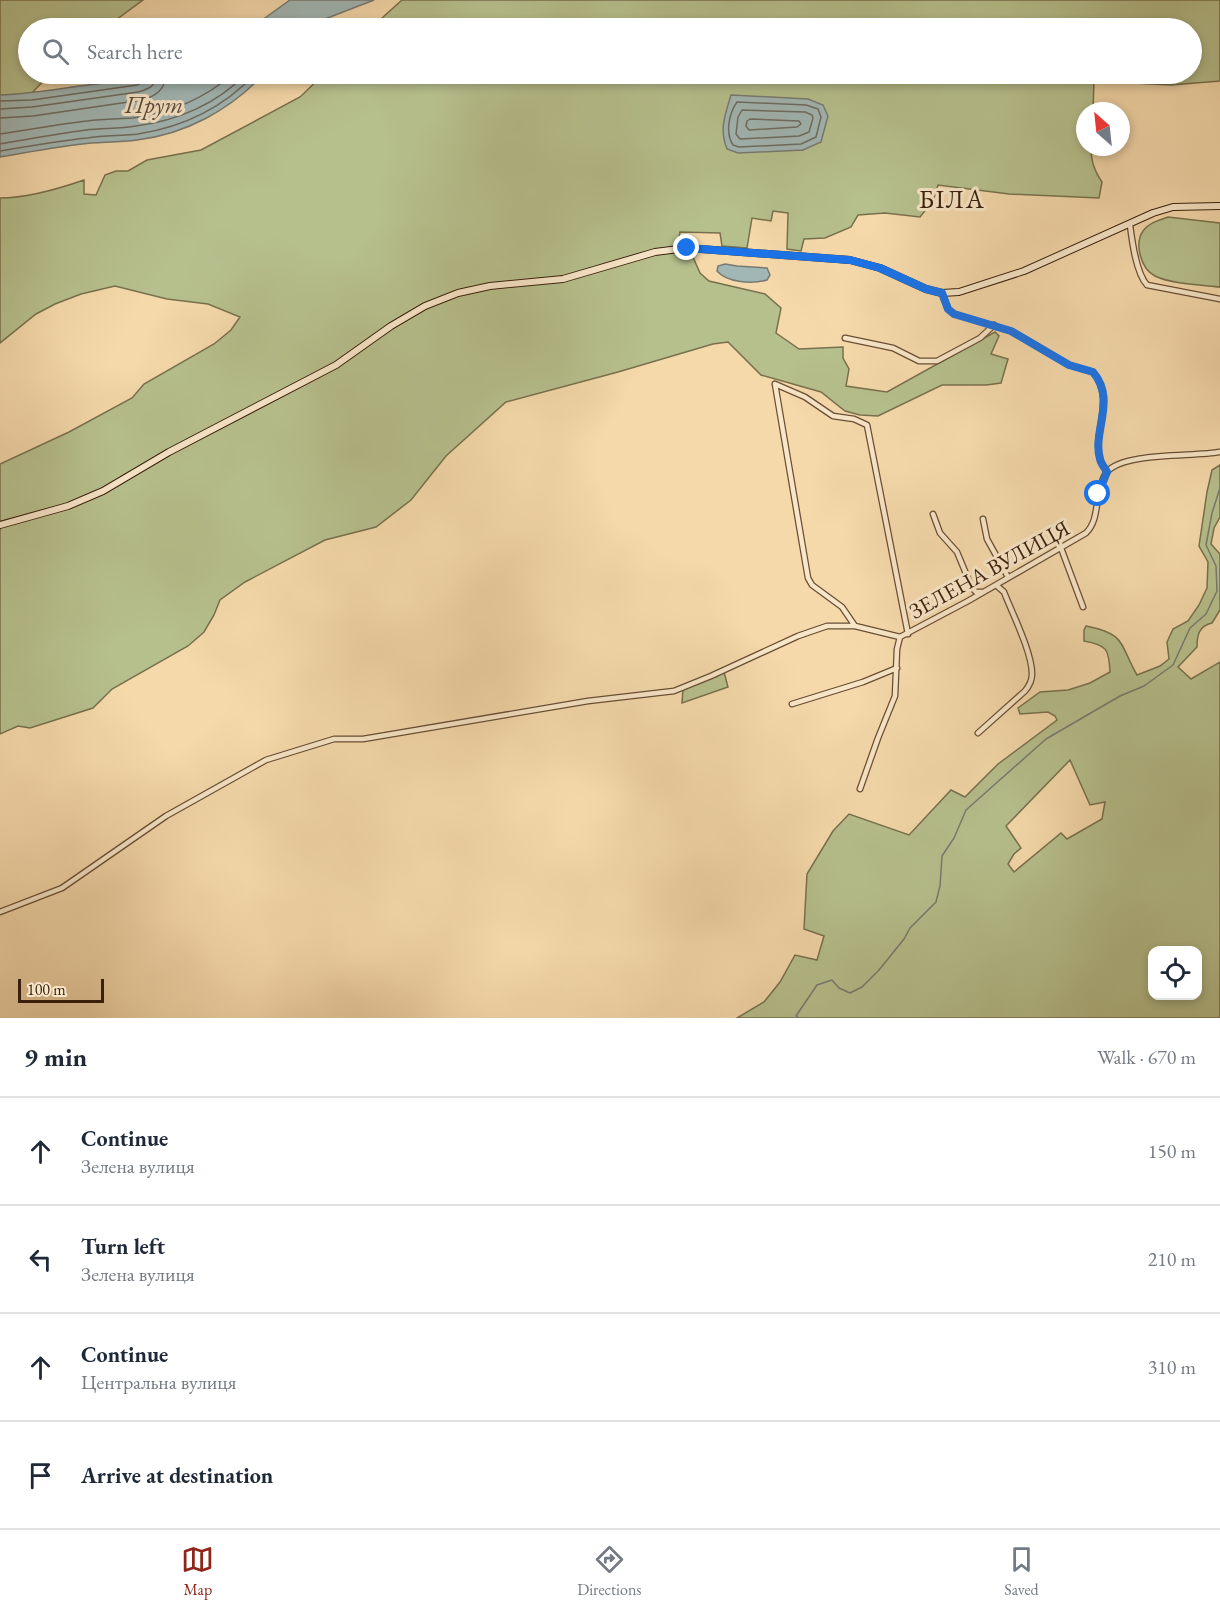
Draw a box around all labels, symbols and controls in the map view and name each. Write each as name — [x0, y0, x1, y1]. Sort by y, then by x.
search box — [18, 18, 1202, 84]
icon: search — [39, 35, 72, 68]
text: Search here — [87, 37, 182, 66]
water label: Прут — [124, 89, 183, 120]
north arrow — [1076, 102, 1130, 156]
district label: БІЛА — [919, 182, 985, 216]
route end — [673, 234, 699, 260]
route start — [1084, 480, 1110, 506]
street label: ЗЕЛЕНА ВУЛИЦЯ — [904, 513, 1075, 626]
map controls — [1148, 946, 1202, 1000]
button: locate — [1148, 946, 1202, 1000]
scale bar — [18, 976, 104, 1004]
text: 100 m — [27, 979, 66, 1000]
text: 9 min — [24, 1040, 87, 1074]
text: Walk · 670 m — [1097, 1044, 1196, 1070]
text: Continue — [81, 1124, 168, 1153]
icon: ahead — [24, 1135, 57, 1168]
text: 150 m — [1148, 1138, 1196, 1164]
text: Зелена вулиця — [81, 1153, 195, 1179]
text: Turn left — [81, 1232, 165, 1261]
icon: left — [24, 1243, 57, 1276]
text: 210 m — [1148, 1246, 1196, 1272]
text: Зелена вулиця — [81, 1261, 195, 1287]
text: Continue — [81, 1340, 168, 1369]
icon: ahead — [24, 1351, 57, 1384]
text: 310 m — [1148, 1354, 1196, 1380]
text: Центральна вулиця — [81, 1369, 237, 1395]
icon: arrive — [24, 1459, 57, 1492]
text: Arrive at destination — [81, 1461, 273, 1490]
tab: Map — [181, 1543, 214, 1600]
tab: Directions — [577, 1543, 642, 1600]
tab: Saved — [1004, 1543, 1039, 1600]

